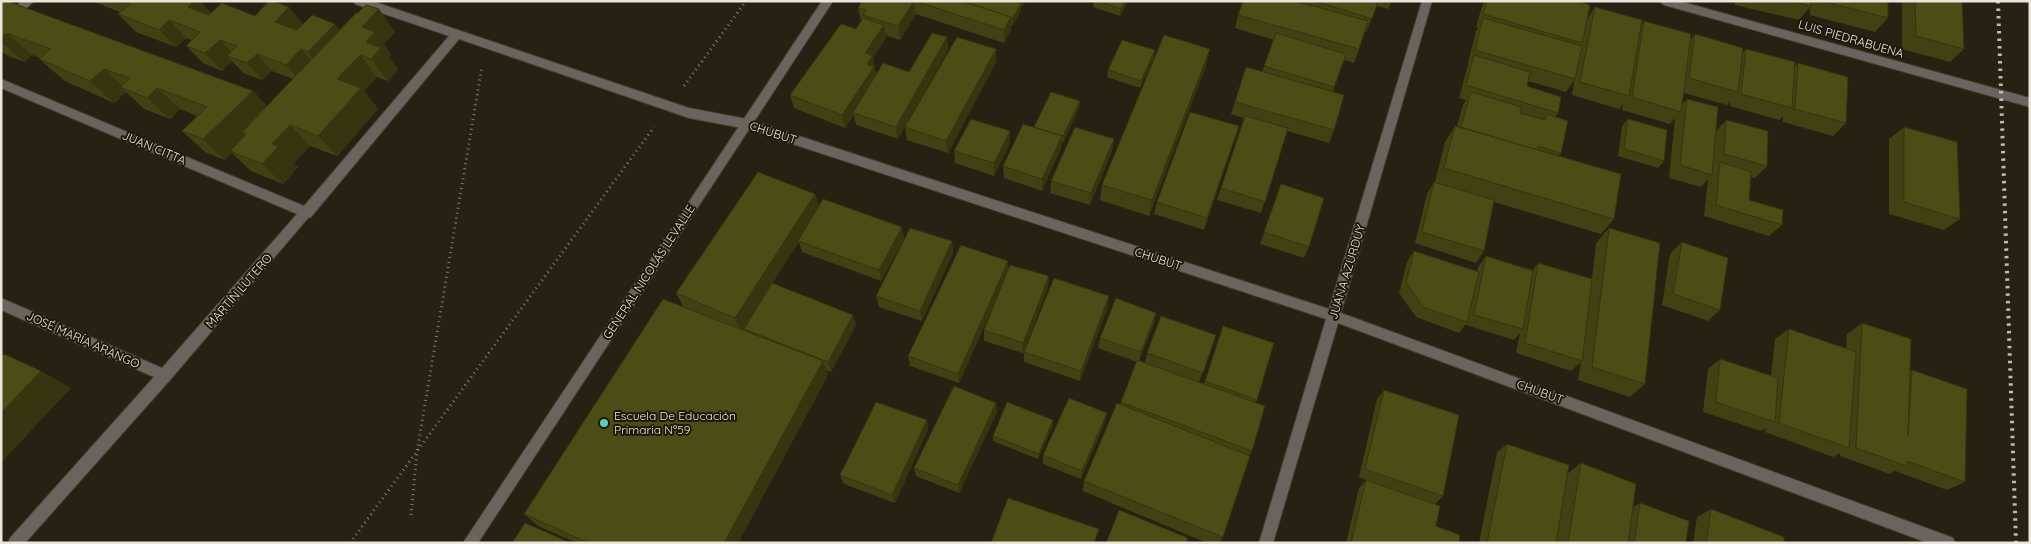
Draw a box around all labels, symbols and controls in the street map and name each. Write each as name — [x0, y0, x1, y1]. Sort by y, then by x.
street label: LUIS PIEDRABUENA — [1797, 16, 1906, 61]
street label: CHUBUT — [748, 118, 799, 147]
street label: JUAN CITTA — [120, 127, 189, 168]
street label: GENERAL NICOLÁS LEVALLE — [599, 202, 698, 342]
street label: JUANA AZURDUY — [1325, 222, 1368, 321]
street label: CHUBUT — [1133, 244, 1184, 273]
street label: MARTÍN LUTERO — [202, 250, 275, 331]
street label: JOSÉ MARÍA ARANGO — [24, 308, 142, 371]
street label: CHUBUT — [1515, 376, 1566, 407]
place label: Escuela De Educación Primaria Nº59 — [614, 408, 736, 437]
marker: Escuela De Educación Primaria Nº59 — [598, 417, 610, 429]

